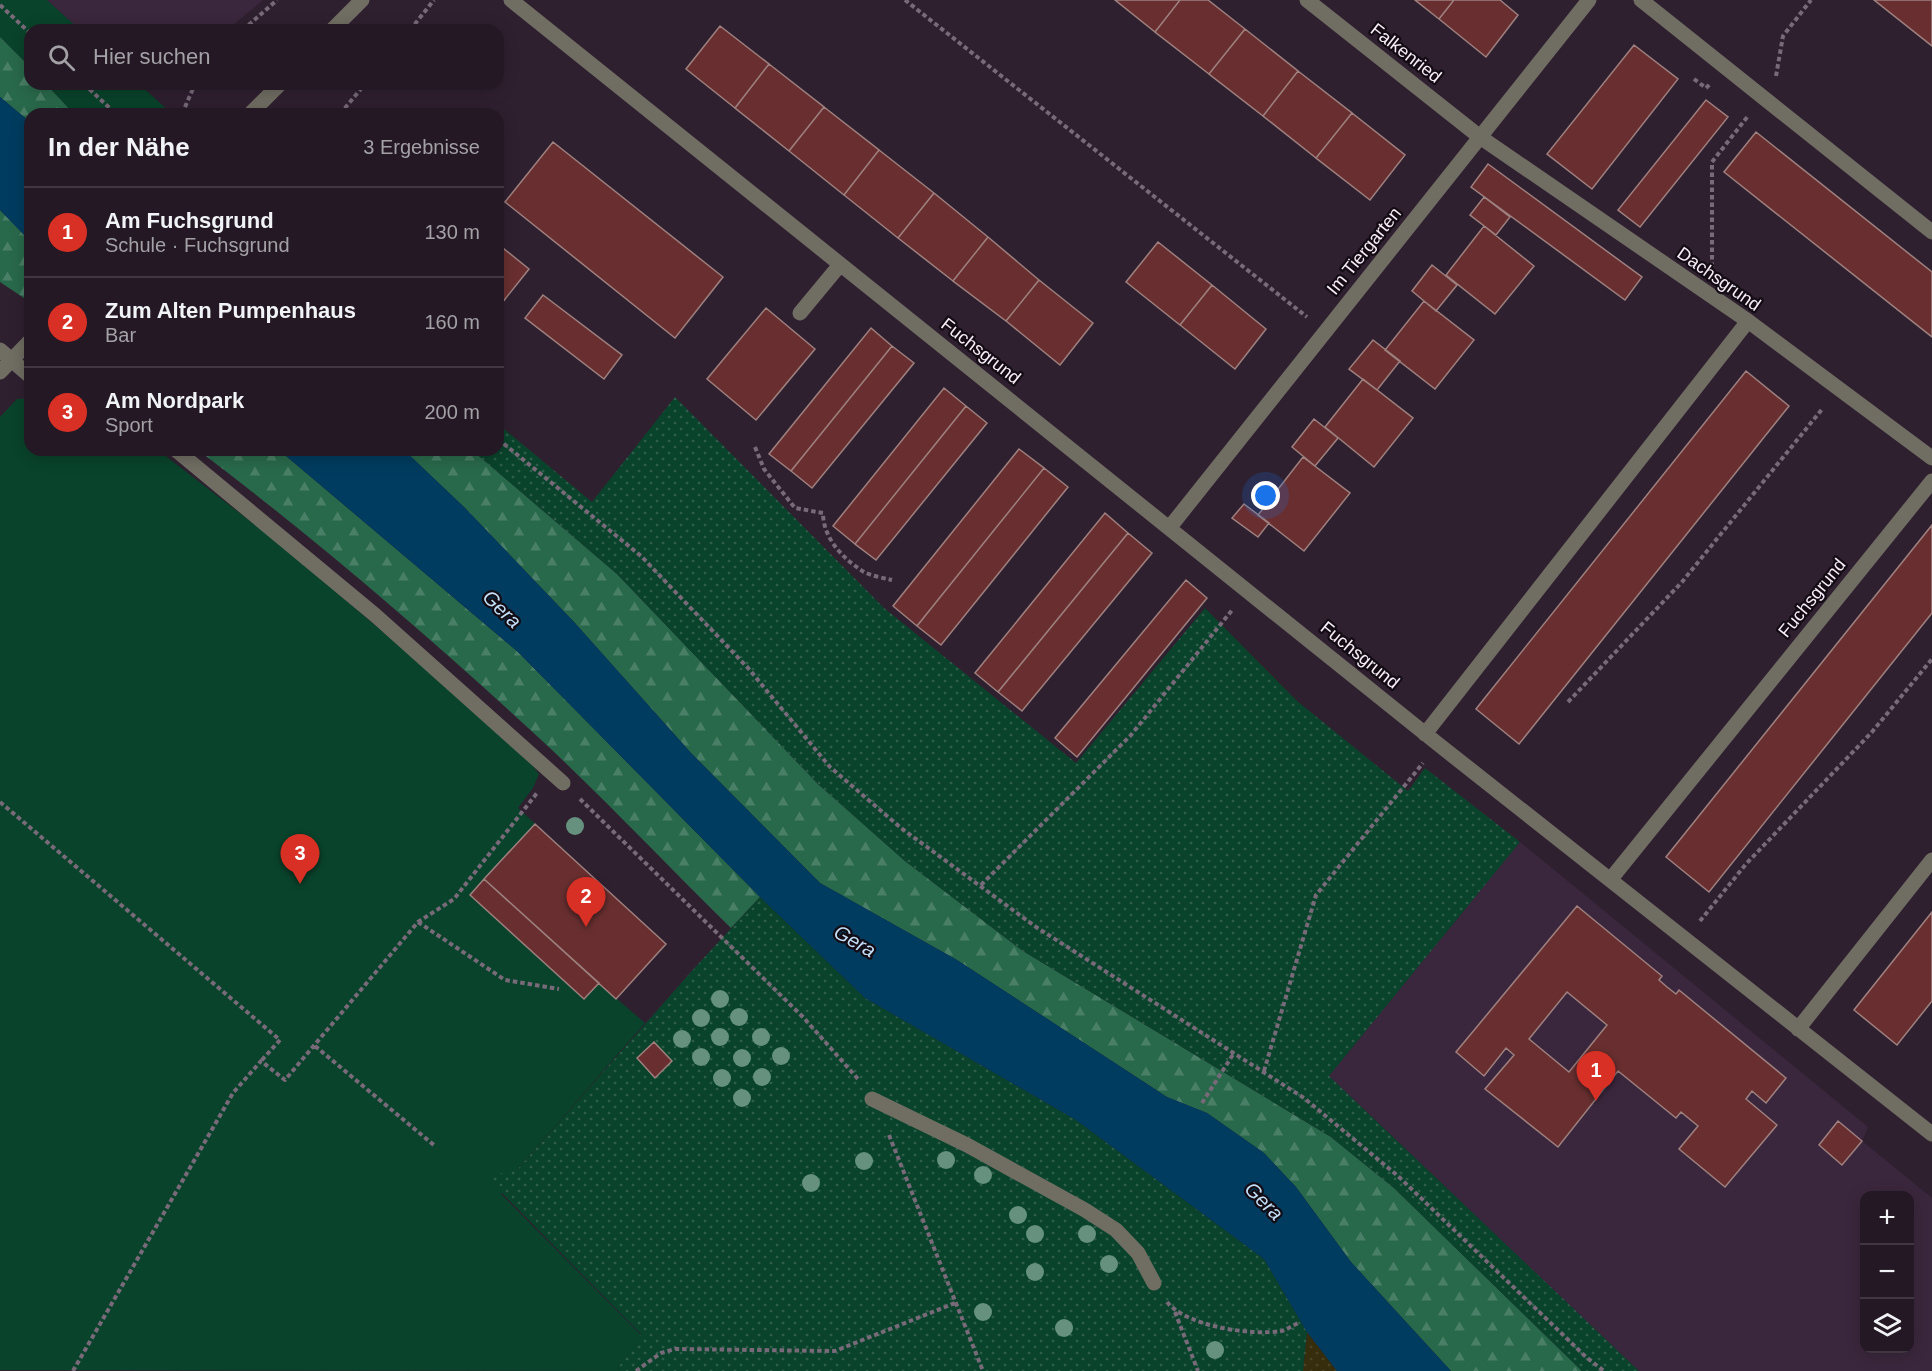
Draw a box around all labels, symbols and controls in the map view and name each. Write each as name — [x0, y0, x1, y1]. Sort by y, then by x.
street label: Falkenried — [1367, 19, 1445, 87]
search box — [24, 24, 504, 90]
icon: search — [45, 41, 78, 74]
text: Hier suchen — [93, 44, 210, 69]
text: In der Nähe — [48, 132, 190, 162]
text: 3 Ergebnisse — [363, 136, 480, 158]
street label: Im Tiergarten — [1323, 203, 1405, 299]
text: Am Fuchsgrund — [105, 208, 274, 233]
text: 1 — [62, 221, 73, 243]
text: 130 m — [424, 221, 480, 243]
text: Schule · Fuchsgrund — [105, 234, 290, 256]
street label: Dachsgrund — [1674, 243, 1764, 315]
text: Zum Alten Pumpenhaus — [105, 298, 356, 323]
text: 2 — [62, 311, 73, 333]
text: 160 m — [424, 311, 480, 333]
street label: Fuchsgrund — [937, 314, 1025, 388]
text: Bar — [105, 324, 136, 346]
text: Am Nordpark — [105, 388, 244, 413]
text: 3 — [62, 401, 73, 423]
text: 200 m — [424, 401, 480, 423]
text: Sport — [105, 414, 153, 436]
your location — [1251, 481, 1280, 510]
street label: Fuchsgrund — [1774, 555, 1850, 641]
water label: Gera — [478, 586, 526, 632]
street label: Fuchsgrund — [1317, 617, 1403, 693]
pin: 3 — [280, 834, 320, 884]
pin: 2 — [566, 878, 606, 927]
water label: Gera — [830, 920, 880, 962]
pin: 1 — [1576, 1052, 1616, 1101]
water label: Gera — [1240, 1177, 1288, 1225]
map controls — [1860, 1191, 1914, 1353]
button: + — [1860, 1191, 1914, 1245]
button: − — [1860, 1245, 1914, 1299]
button: layers — [1860, 1299, 1914, 1353]

